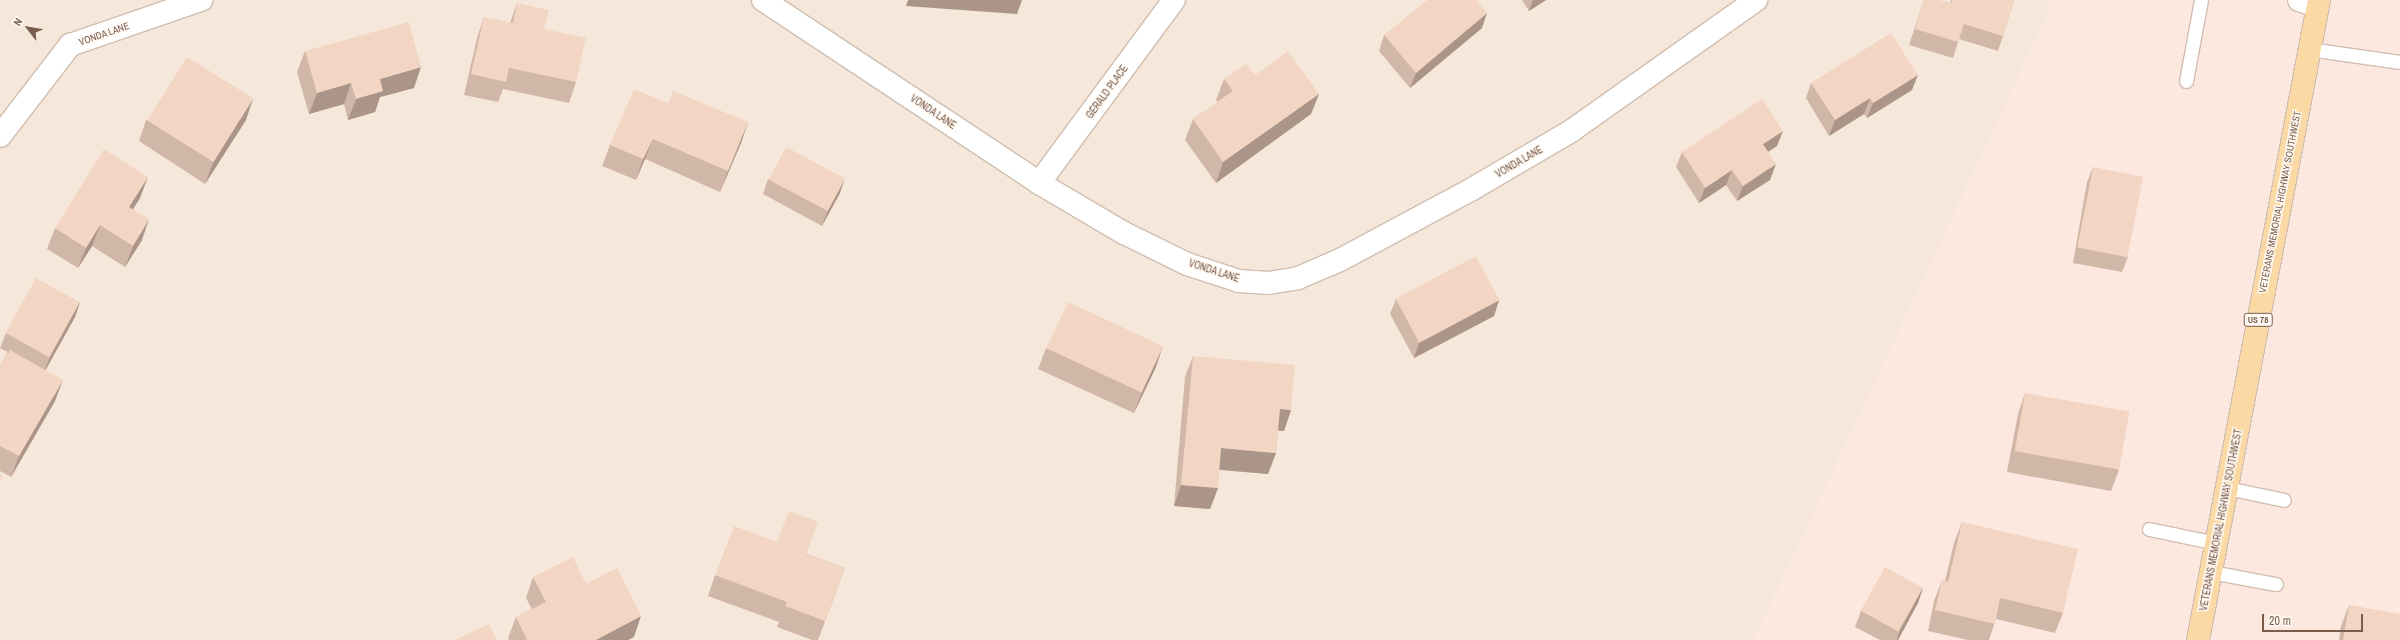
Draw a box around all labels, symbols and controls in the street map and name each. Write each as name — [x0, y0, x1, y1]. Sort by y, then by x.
north arrow — [8, 8, 48, 48]
text: N — [10, 15, 25, 28]
street label: VONDA LANE — [77, 20, 131, 48]
street label: GERALD PLACE — [1084, 63, 1130, 121]
street label: VONDA LANE — [908, 92, 958, 132]
street label: VETERANS MEMORIAL HIGHWAY SOUTHWEST — [2256, 110, 2304, 294]
street label: VONDA LANE — [1493, 144, 1545, 180]
street label: VONDA LANE — [1187, 257, 1241, 285]
road number: US 78 — [2243, 313, 2273, 327]
street label: VETERANS MEMORIAL HIGHWAY SOUTHWEST — [2197, 428, 2245, 612]
scale bar — [2264, 606, 2365, 632]
text: 20 m — [2269, 613, 2291, 629]

